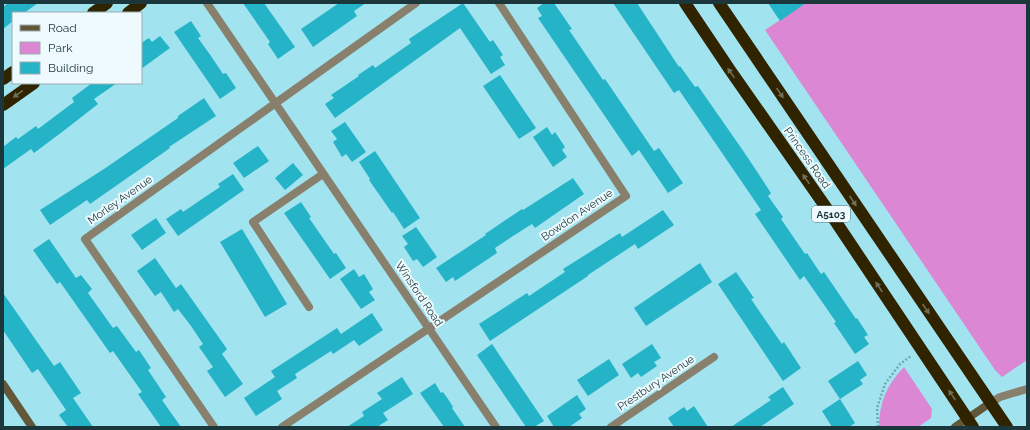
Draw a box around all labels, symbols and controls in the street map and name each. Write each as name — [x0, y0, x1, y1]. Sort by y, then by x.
legend — [12, 12, 142, 84]
text: Road — [48, 21, 77, 35]
text: Park — [48, 41, 73, 55]
text: Building — [48, 61, 94, 75]
one-way arrow — [727, 68, 735, 78]
one-way arrow — [776, 88, 784, 99]
one-way arrow — [13, 90, 24, 98]
street label: Princess Road — [781, 125, 833, 191]
street label: Morley Avenue — [85, 173, 155, 227]
one-way arrow — [802, 174, 810, 185]
street label: Bowdon Avenue — [539, 186, 616, 244]
one-way arrow — [849, 196, 857, 206]
road number: A5103 — [812, 206, 850, 222]
street label: Winsford Road — [393, 259, 446, 329]
one-way arrow — [875, 281, 883, 292]
one-way arrow — [922, 303, 930, 314]
street label: Prestbury Avenue — [615, 352, 697, 414]
one-way arrow — [948, 389, 956, 400]

